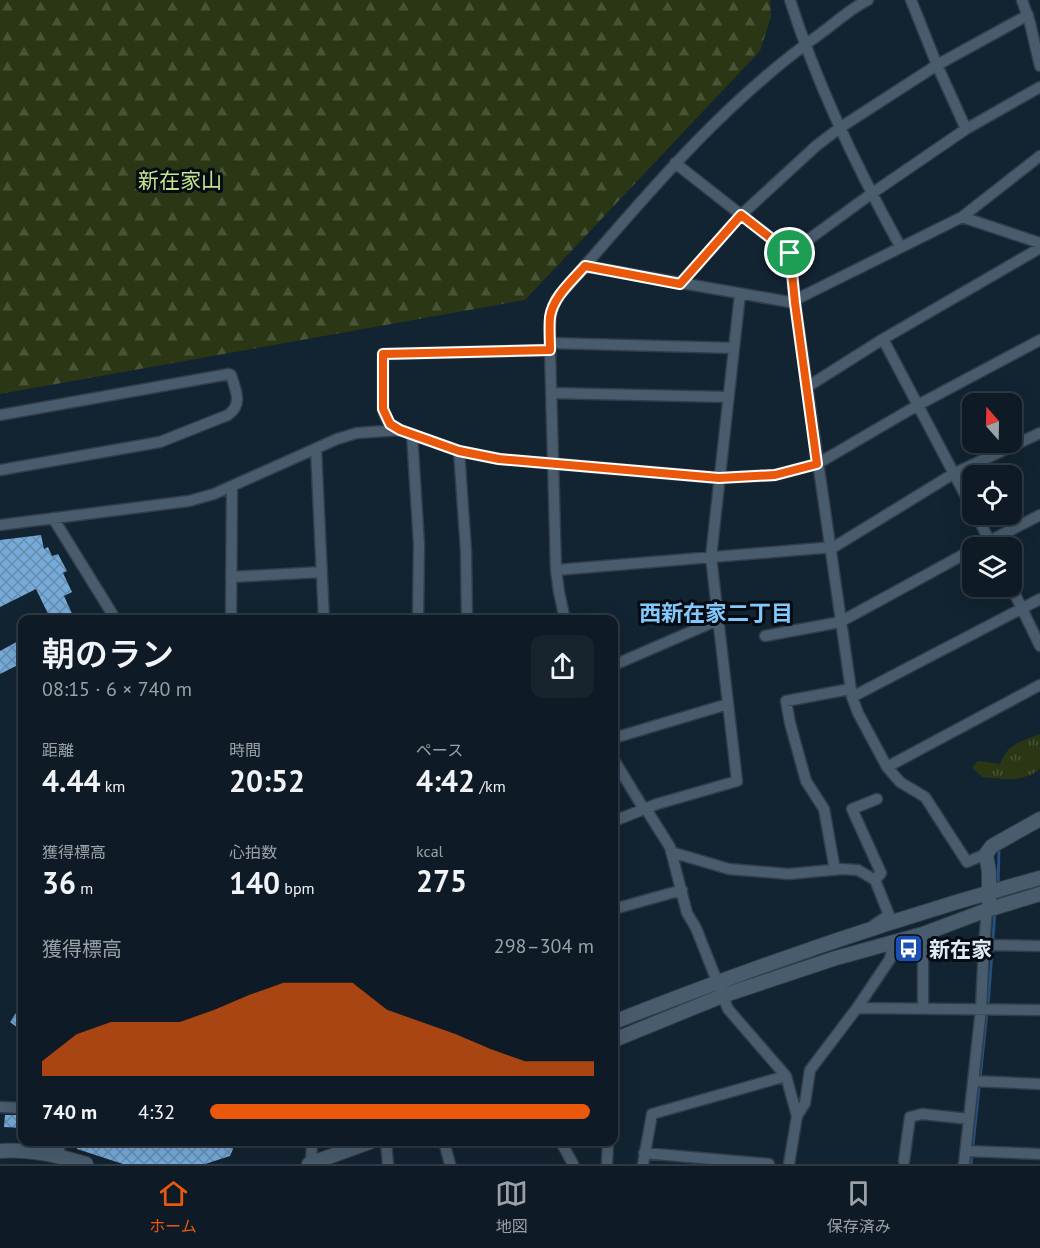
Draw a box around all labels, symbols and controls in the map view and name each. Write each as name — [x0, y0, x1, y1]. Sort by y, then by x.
park label: 新在家山 — [138, 167, 222, 194]
pin — [764, 227, 815, 278]
icon: arrive — [773, 236, 806, 269]
north arrow — [962, 393, 1022, 453]
map controls — [962, 393, 1022, 597]
button: locate — [962, 465, 1022, 525]
button: layers — [962, 537, 1022, 597]
district label: 西新在家二丁目 — [639, 599, 793, 627]
text: 朝のラン — [42, 632, 174, 675]
button: share — [531, 635, 594, 698]
text: 08:15 · 6 × 740 m — [42, 676, 192, 702]
text: 距離 — [42, 740, 74, 760]
text: 時間 — [229, 740, 261, 760]
text: ペース — [416, 740, 463, 760]
text: 4.44 — [42, 761, 100, 800]
text: 20:52 — [229, 761, 305, 800]
text: 4:42 — [416, 761, 475, 800]
text: km — [100, 776, 125, 796]
text: /km — [475, 776, 506, 796]
text: kcal — [416, 841, 443, 861]
text: 獲得標高 — [42, 842, 106, 862]
text: 心拍数 — [229, 842, 277, 862]
text: 275 — [416, 861, 467, 900]
text: 36 — [42, 863, 76, 902]
text: 140 — [229, 863, 280, 902]
text: m — [76, 878, 93, 898]
text: bpm — [280, 878, 315, 898]
text: 298–304 m — [494, 933, 594, 959]
bus stop icon: 新在家 — [892, 933, 924, 965]
text: 獲得標高 — [42, 936, 122, 962]
place label: 新在家 — [929, 936, 992, 963]
text: 740 m — [42, 1099, 97, 1125]
text: 4:32 — [138, 1099, 175, 1125]
tab: ホーム — [149, 1177, 197, 1237]
tab: 地図 — [495, 1177, 528, 1237]
tab: 保存済み — [827, 1177, 891, 1237]

